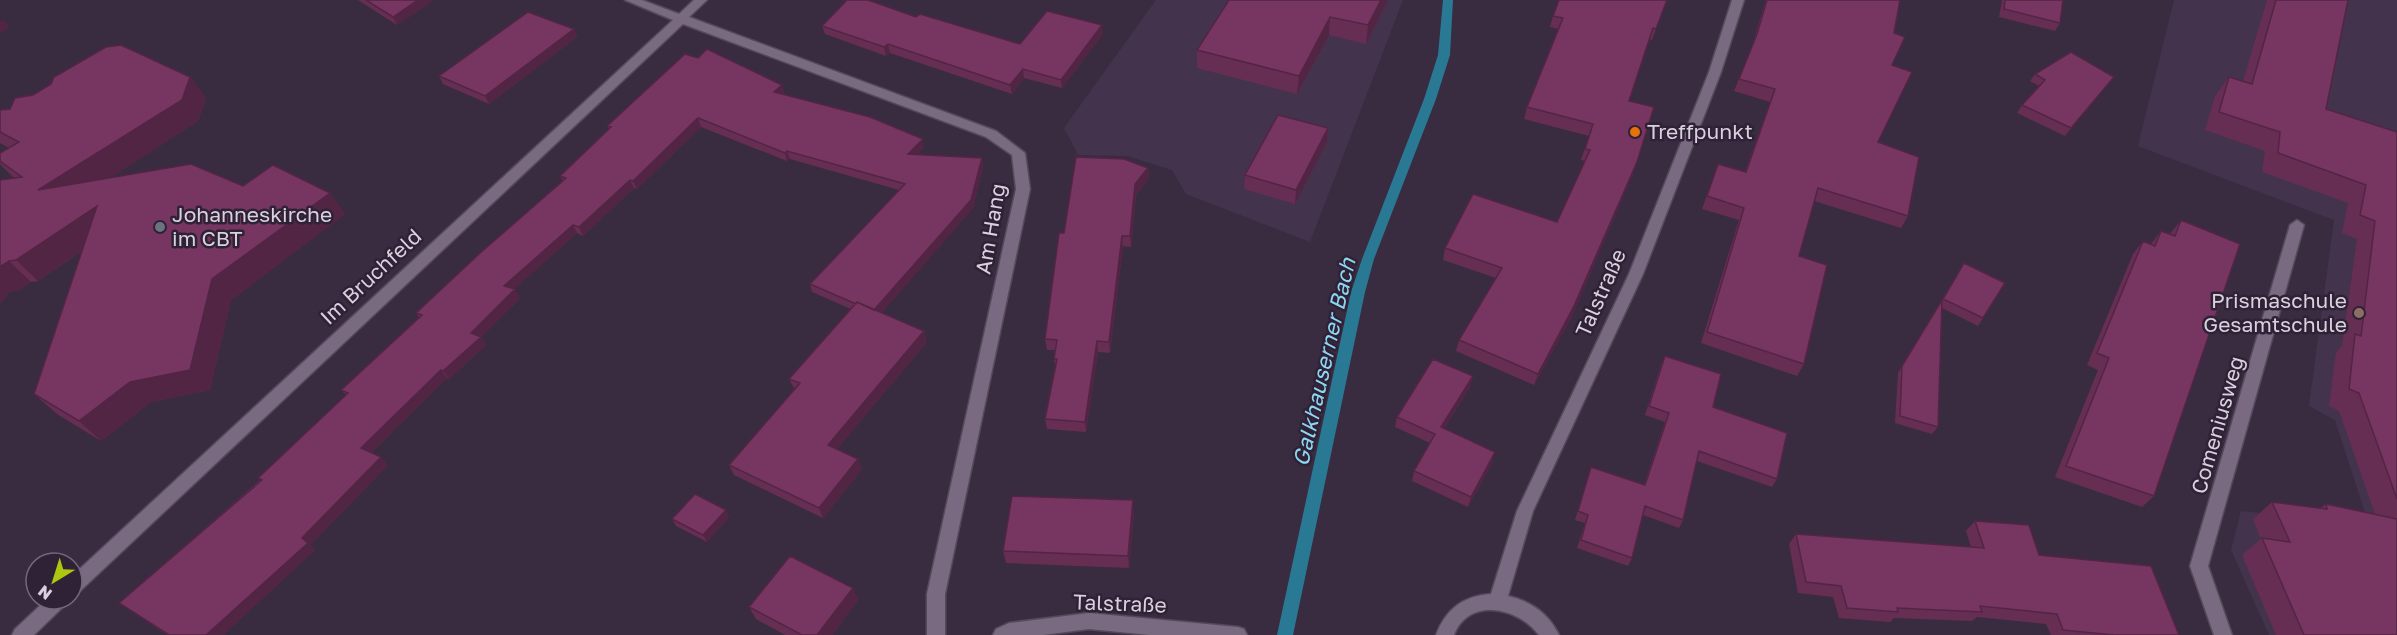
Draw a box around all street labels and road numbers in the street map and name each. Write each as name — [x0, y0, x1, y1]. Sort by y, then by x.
street label: Am Hang — [969, 181, 1011, 276]
street label: Im Bruchfeld — [314, 223, 426, 330]
street label: Talstraße — [1569, 245, 1631, 341]
street label: Comeniusweg — [2185, 353, 2249, 497]
street label: Talstraße — [1073, 588, 1167, 618]

